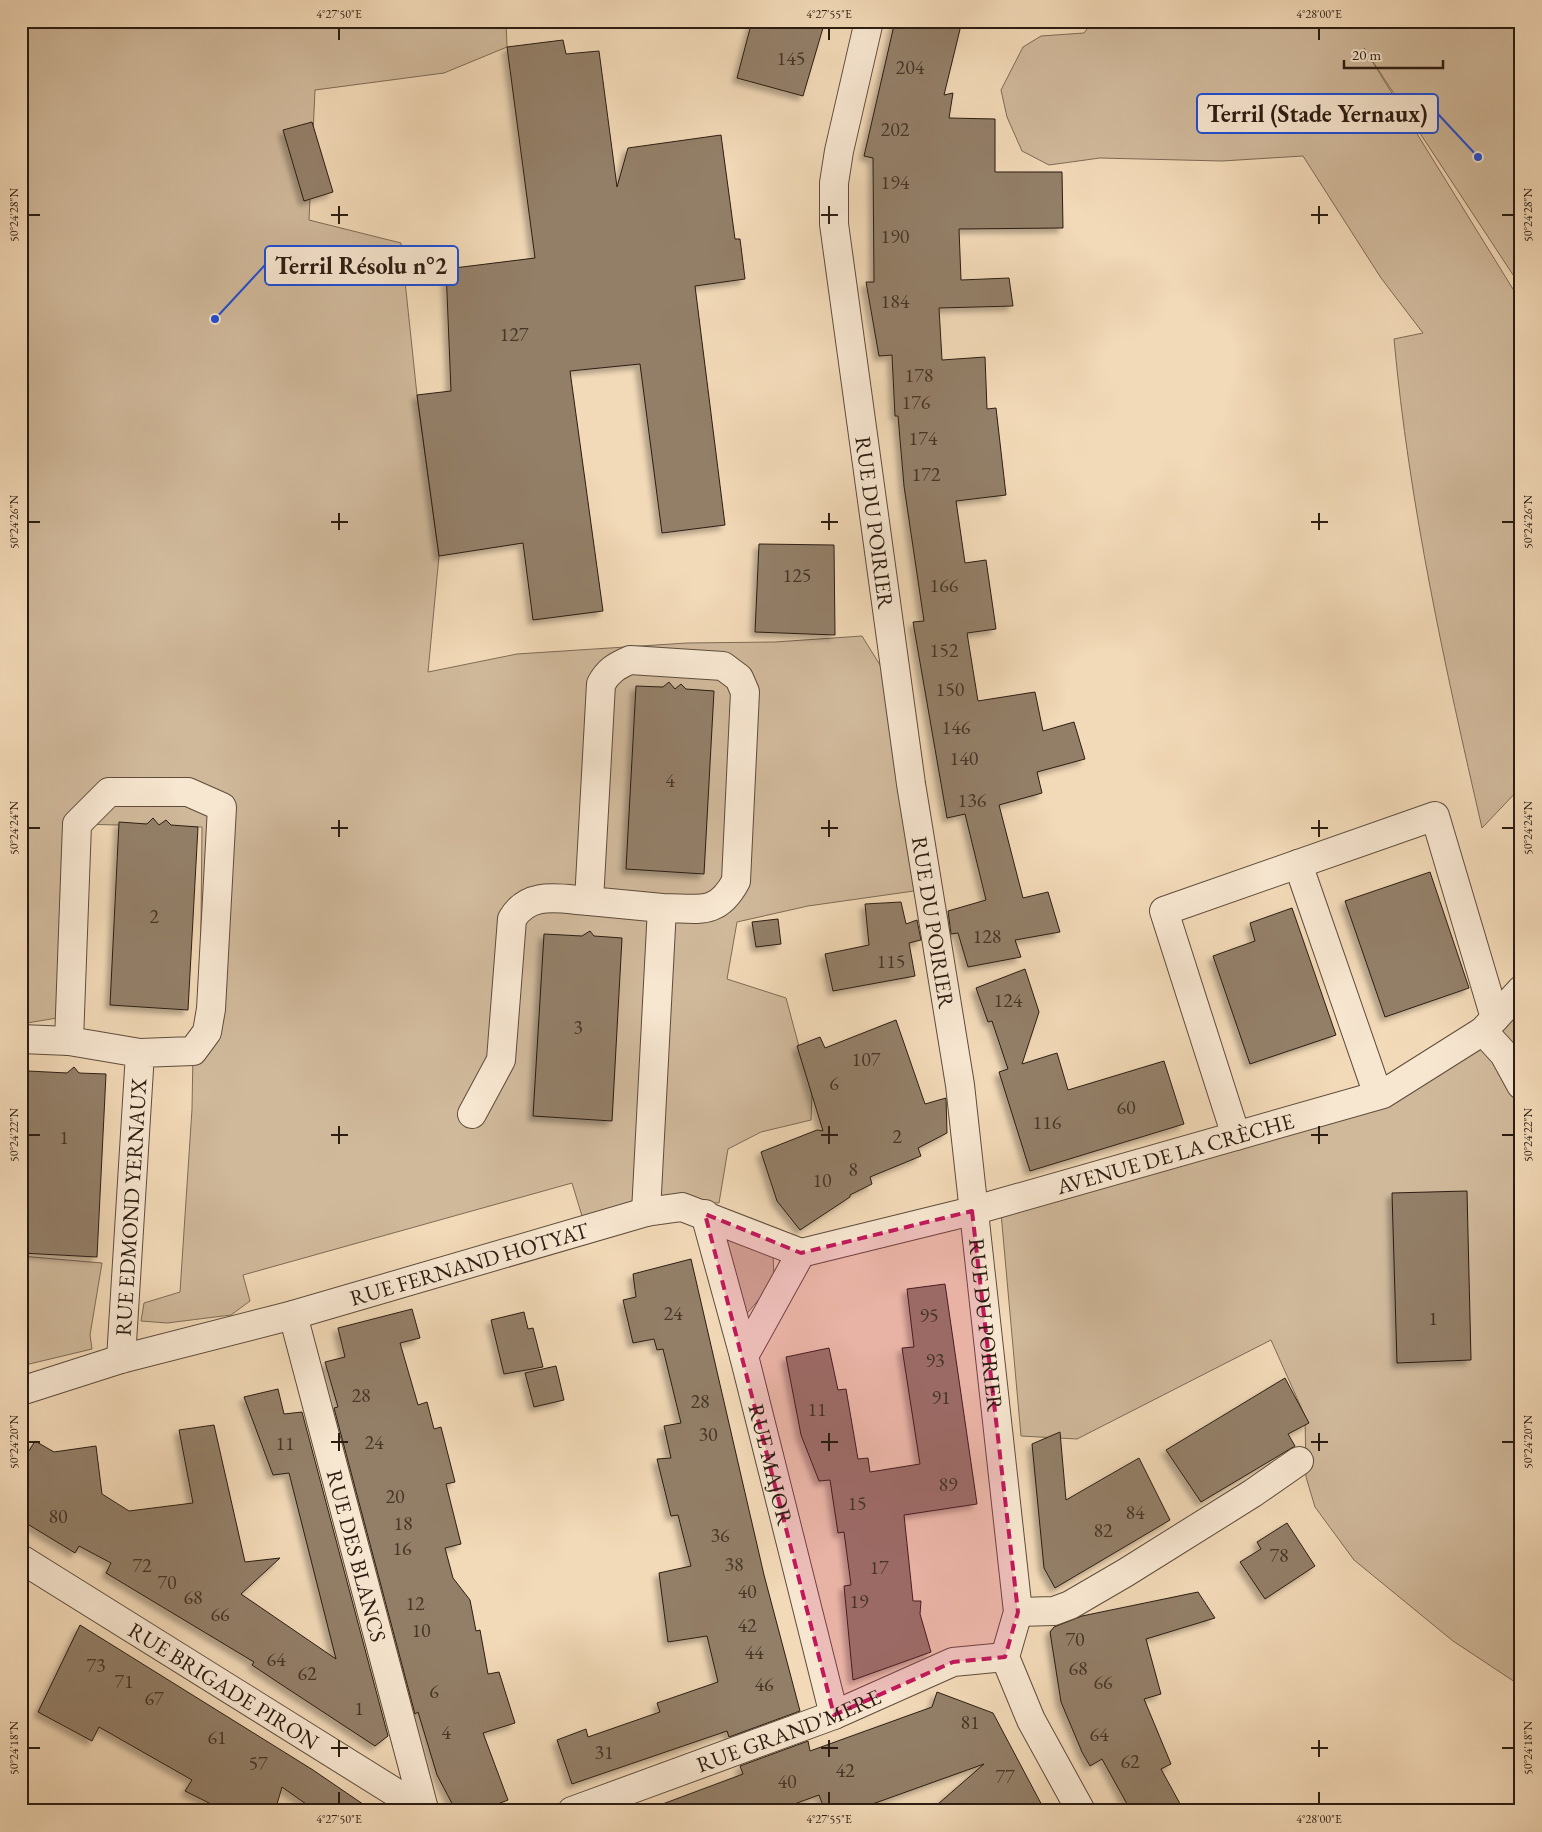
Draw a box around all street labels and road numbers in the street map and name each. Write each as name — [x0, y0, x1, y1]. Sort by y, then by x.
street label: RUE DU POIRIER — [849, 434, 901, 611]
street label: RUE DU POIRIER — [905, 834, 962, 1010]
street label: RUE EDMOND YERNAUX — [108, 1077, 153, 1337]
street label: AVENUE DE LA CRÈCHE — [1052, 1106, 1297, 1201]
street label: RUE FERNAND HOTYAT — [346, 1215, 592, 1312]
street label: RUE DU POIRIER — [962, 1237, 1010, 1413]
street label: RUE MAJOR — [742, 1401, 800, 1528]
street label: RUE DES BLANCS — [320, 1467, 393, 1645]
street label: RUE BRIGADE PIRON — [123, 1615, 325, 1756]
street label: RUE GRAND'MERE — [692, 1682, 885, 1779]

